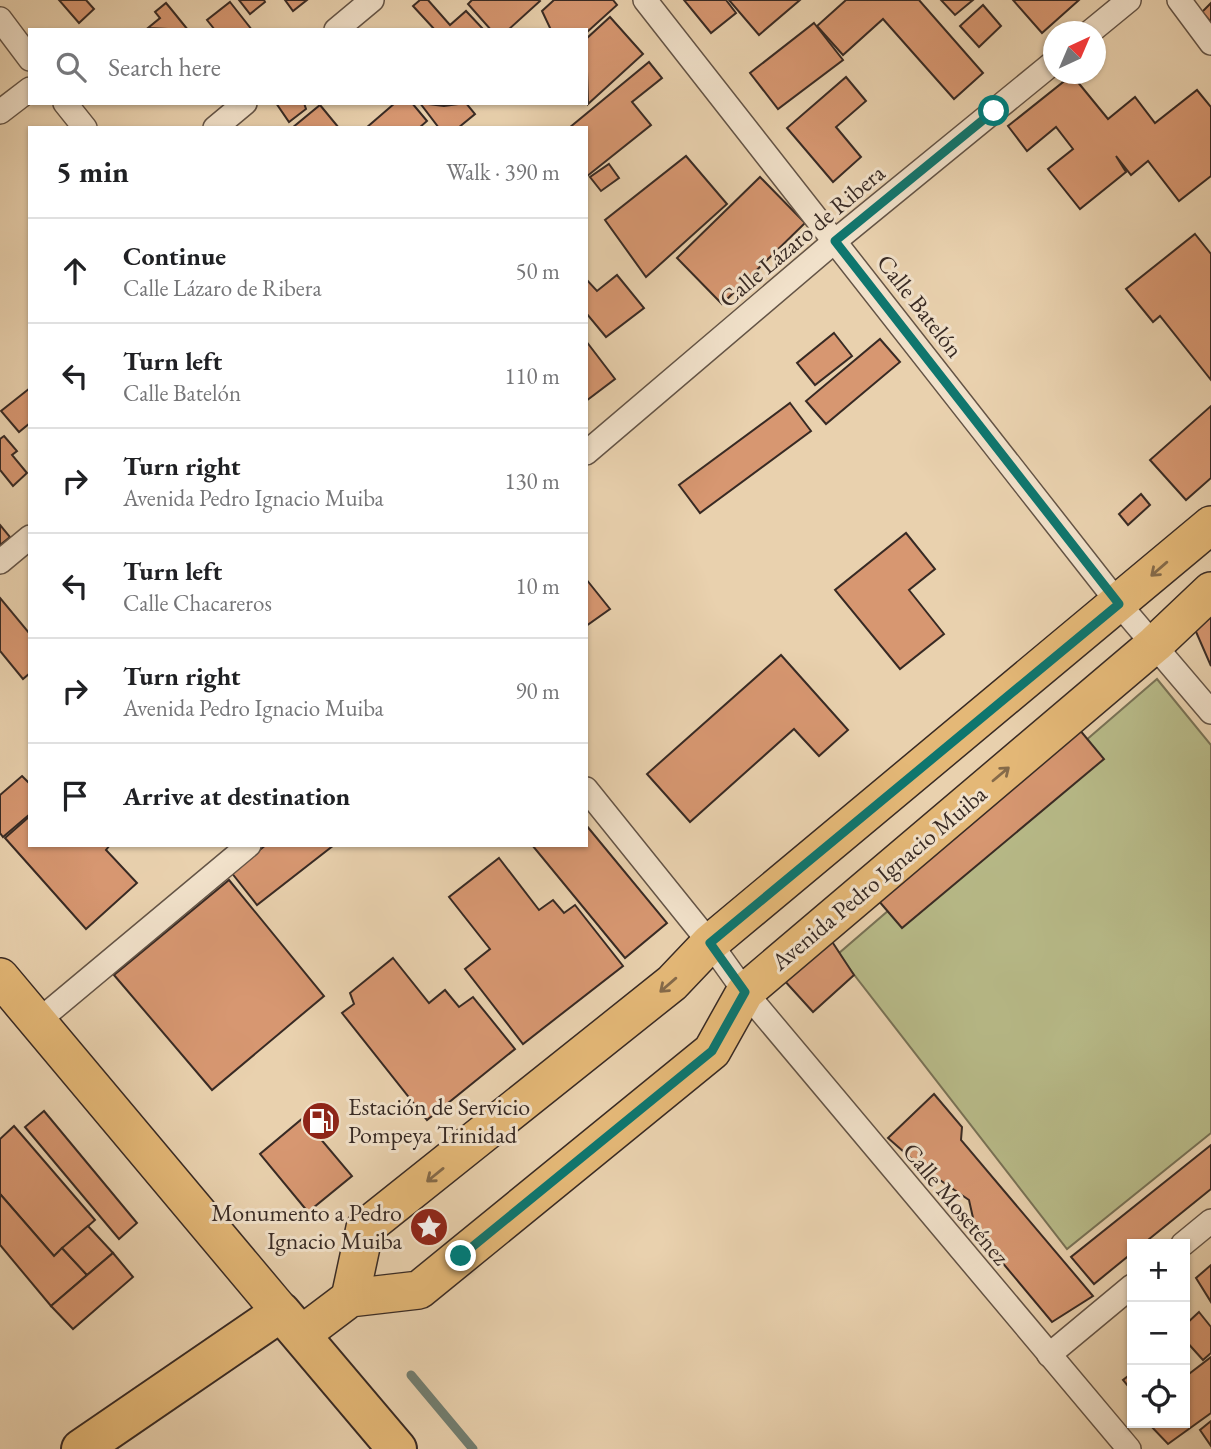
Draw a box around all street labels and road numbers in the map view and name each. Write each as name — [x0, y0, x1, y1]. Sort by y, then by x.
street label: Calle Lázaro de Ribera — [712, 157, 891, 314]
street label: Calle Batelón — [870, 248, 971, 364]
street label: Avenida Pedro Ignacio Muiba — [764, 778, 993, 978]
street label: Calle Moseténez — [896, 1136, 1017, 1271]

